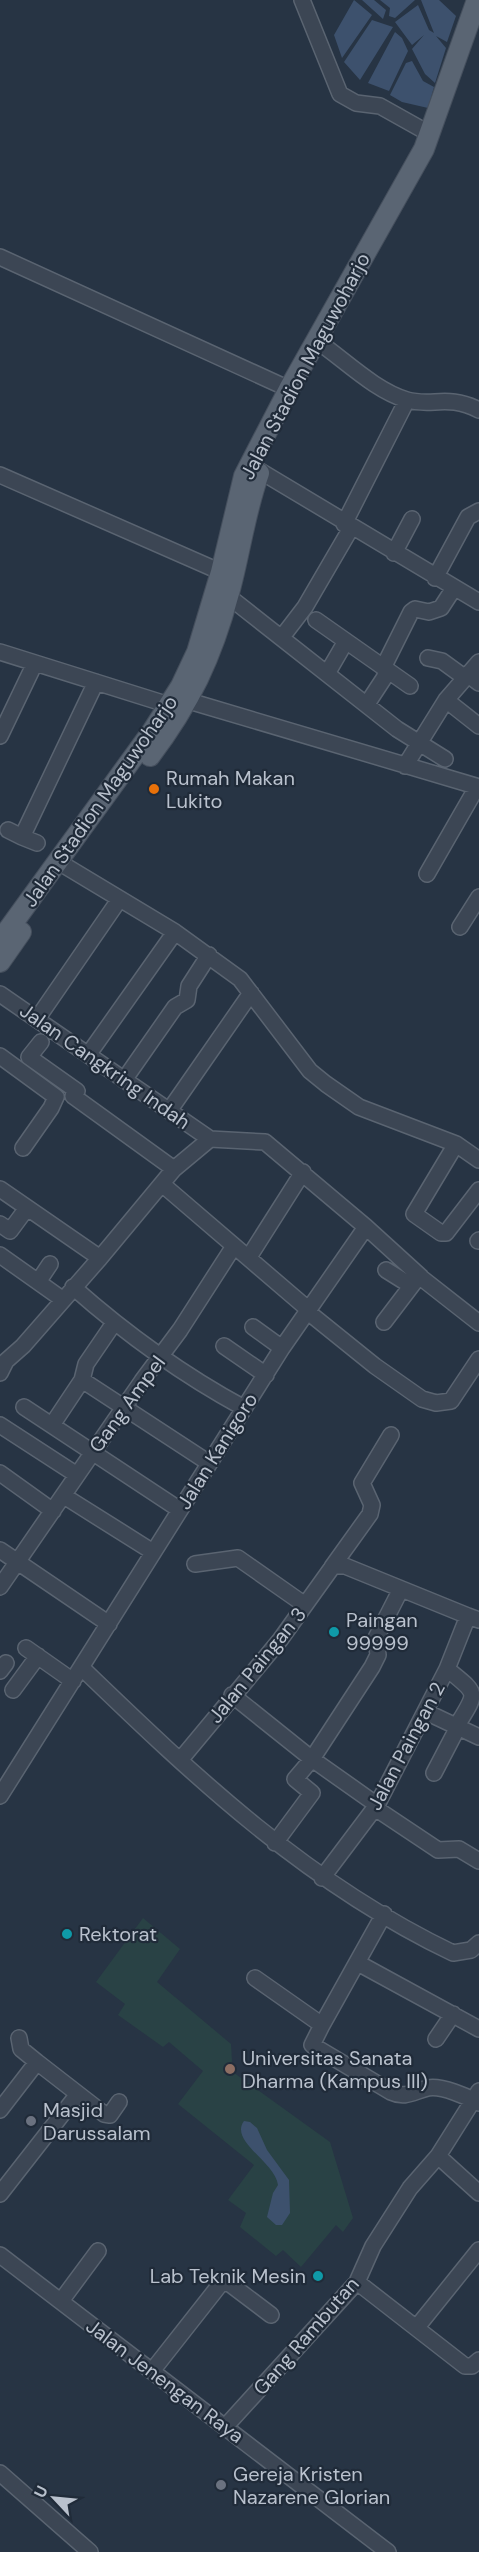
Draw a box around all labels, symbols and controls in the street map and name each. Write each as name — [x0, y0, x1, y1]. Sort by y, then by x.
street label: Jalan Stadion Maguwoharjo — [234, 248, 376, 484]
street label: Jalan Stadion Maguwoharjo — [17, 690, 183, 912]
place label: Rumah Makan Lukito — [166, 765, 295, 814]
marker: Rumah Makan Lukito — [147, 782, 161, 796]
street label: Jalan Cangkring Indah — [15, 997, 195, 1135]
street label: Gang Ampel — [83, 1350, 171, 1458]
street label: Jalan Kanigoro — [171, 1388, 263, 1514]
street label: Jalan Paingan 3 — [202, 1602, 312, 1728]
place label: Paingan 99999 — [346, 1607, 418, 1656]
marker: Paingan 99999 — [327, 1625, 341, 1639]
street label: Jalan Paingan 2 — [361, 1677, 451, 1815]
place label: Rektorat — [79, 1921, 157, 1947]
marker: Rektorat — [60, 1927, 74, 1941]
place label: Universitas Sanata Dharma (Kampus III) — [242, 2045, 428, 2094]
marker: Universitas Sanata Dharma (Kampus III) — [223, 2062, 237, 2076]
place label: Masjid Darussalam — [43, 2097, 151, 2146]
marker: Masjid Darussalam — [24, 2114, 38, 2128]
place label: Lab Teknik Mesin — [150, 2263, 306, 2289]
marker: Lab Teknik Mesin — [311, 2269, 325, 2283]
street label: Gang Rambutan — [247, 2271, 365, 2401]
street label: Jalan Jenengan Raya — [81, 2313, 249, 2449]
place label: Gereja Kristen Nazarene Glorian — [233, 2461, 390, 2510]
north arrow — [24, 2468, 84, 2528]
marker: Gereja Kristen Nazarene Glorian — [214, 2478, 228, 2492]
text: U — [29, 2482, 53, 2501]

